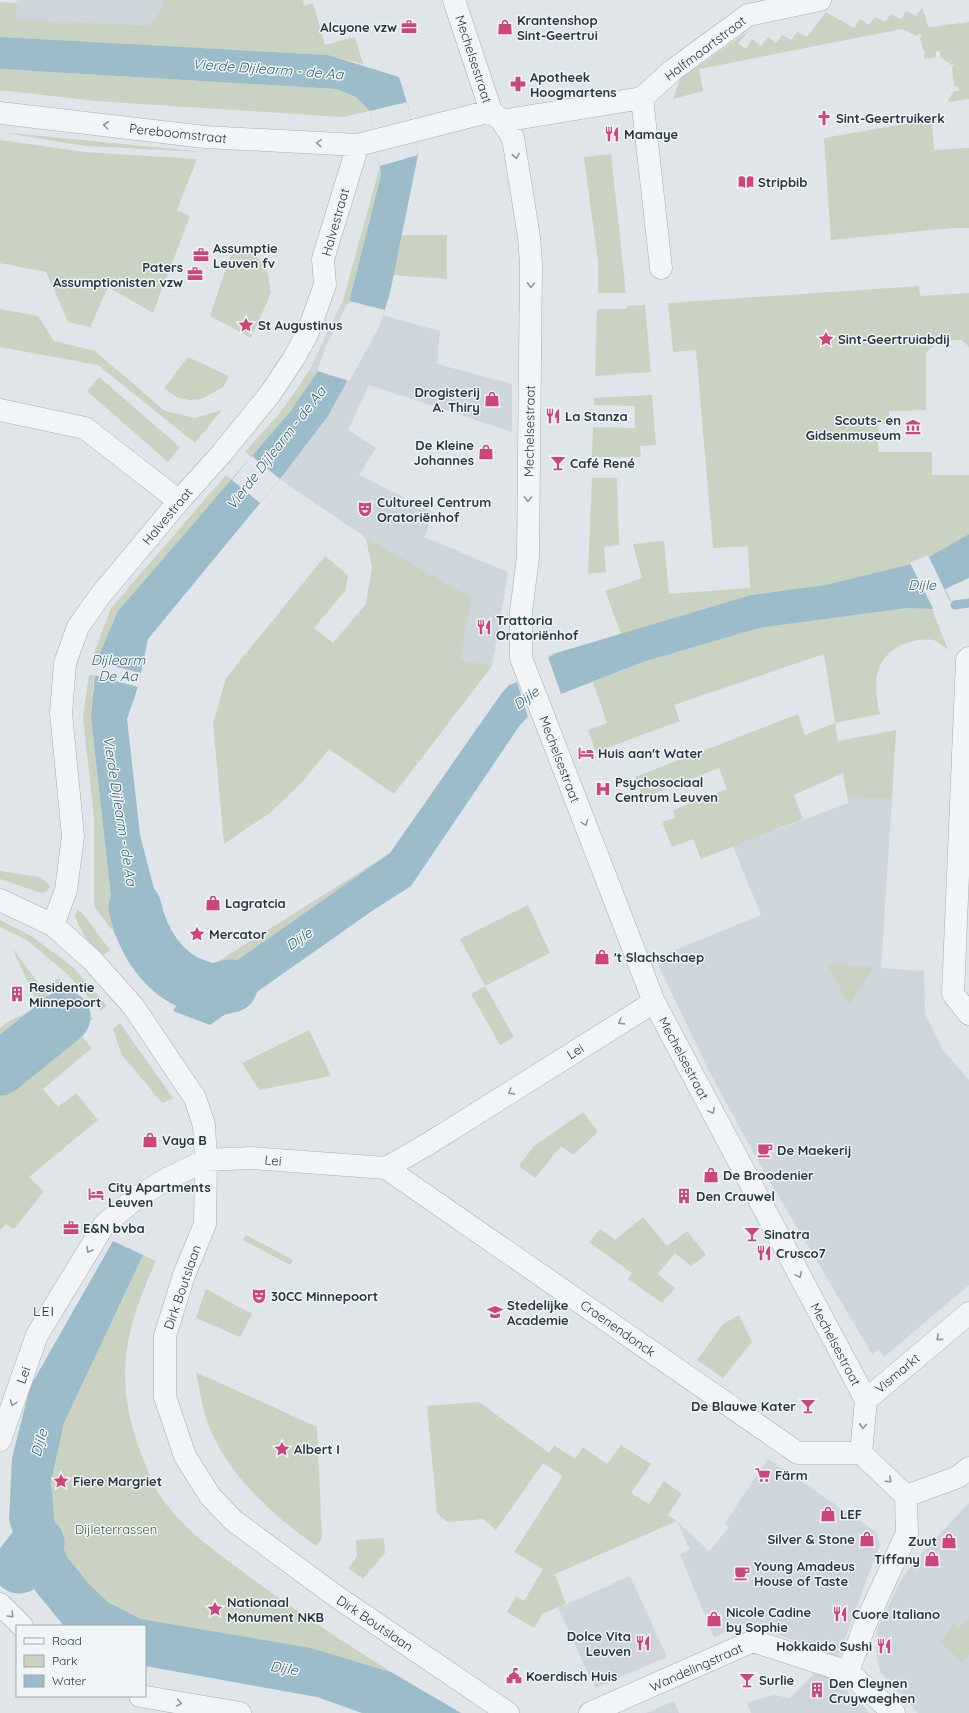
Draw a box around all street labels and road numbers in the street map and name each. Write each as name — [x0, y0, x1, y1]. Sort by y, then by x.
street label: Halfmaartstraat — [661, 12, 749, 84]
street label: Mechelsestraat — [452, 13, 496, 105]
street label: Pereboomstraat — [128, 120, 228, 146]
street label: Halvestraat — [318, 186, 352, 258]
street label: Mechelsestraat — [520, 385, 538, 477]
street label: Halvestraat — [138, 484, 196, 548]
street label: Mechelsestraat — [536, 713, 584, 805]
street label: Mechelsestraat — [655, 1014, 713, 1102]
street label: Lei — [564, 1040, 586, 1062]
street label: Lei — [264, 1151, 282, 1169]
street label: Dirk Boutslaan — [160, 1243, 204, 1331]
street label: Craenendonck — [577, 1296, 659, 1360]
street label: Mechelsestraat — [807, 1300, 865, 1388]
street label: Vismarkt — [871, 1350, 923, 1396]
street label: Lei — [13, 1364, 33, 1386]
street label: Dirk Boutslaan — [334, 1592, 416, 1654]
street label: Wandelingstraat — [647, 1639, 745, 1695]

